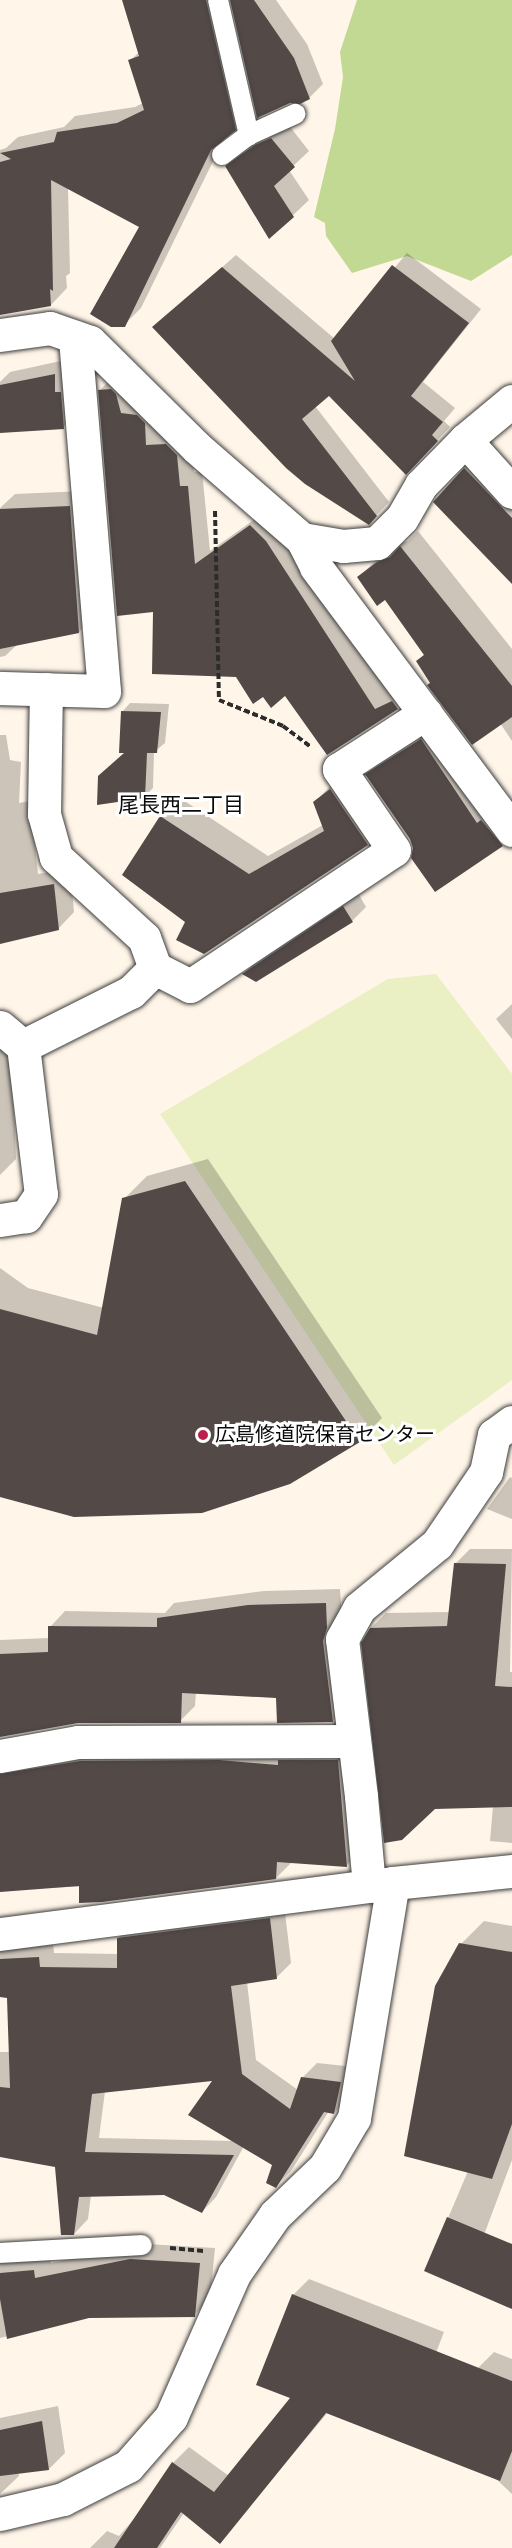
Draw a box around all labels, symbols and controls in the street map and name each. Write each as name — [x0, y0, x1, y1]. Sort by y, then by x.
district label: 尾長西二丁目 — [118, 793, 244, 819]
place label: 広島修道院保育センター — [215, 1423, 435, 1447]
marker: 広島修道院保育センター — [196, 1428, 210, 1442]

